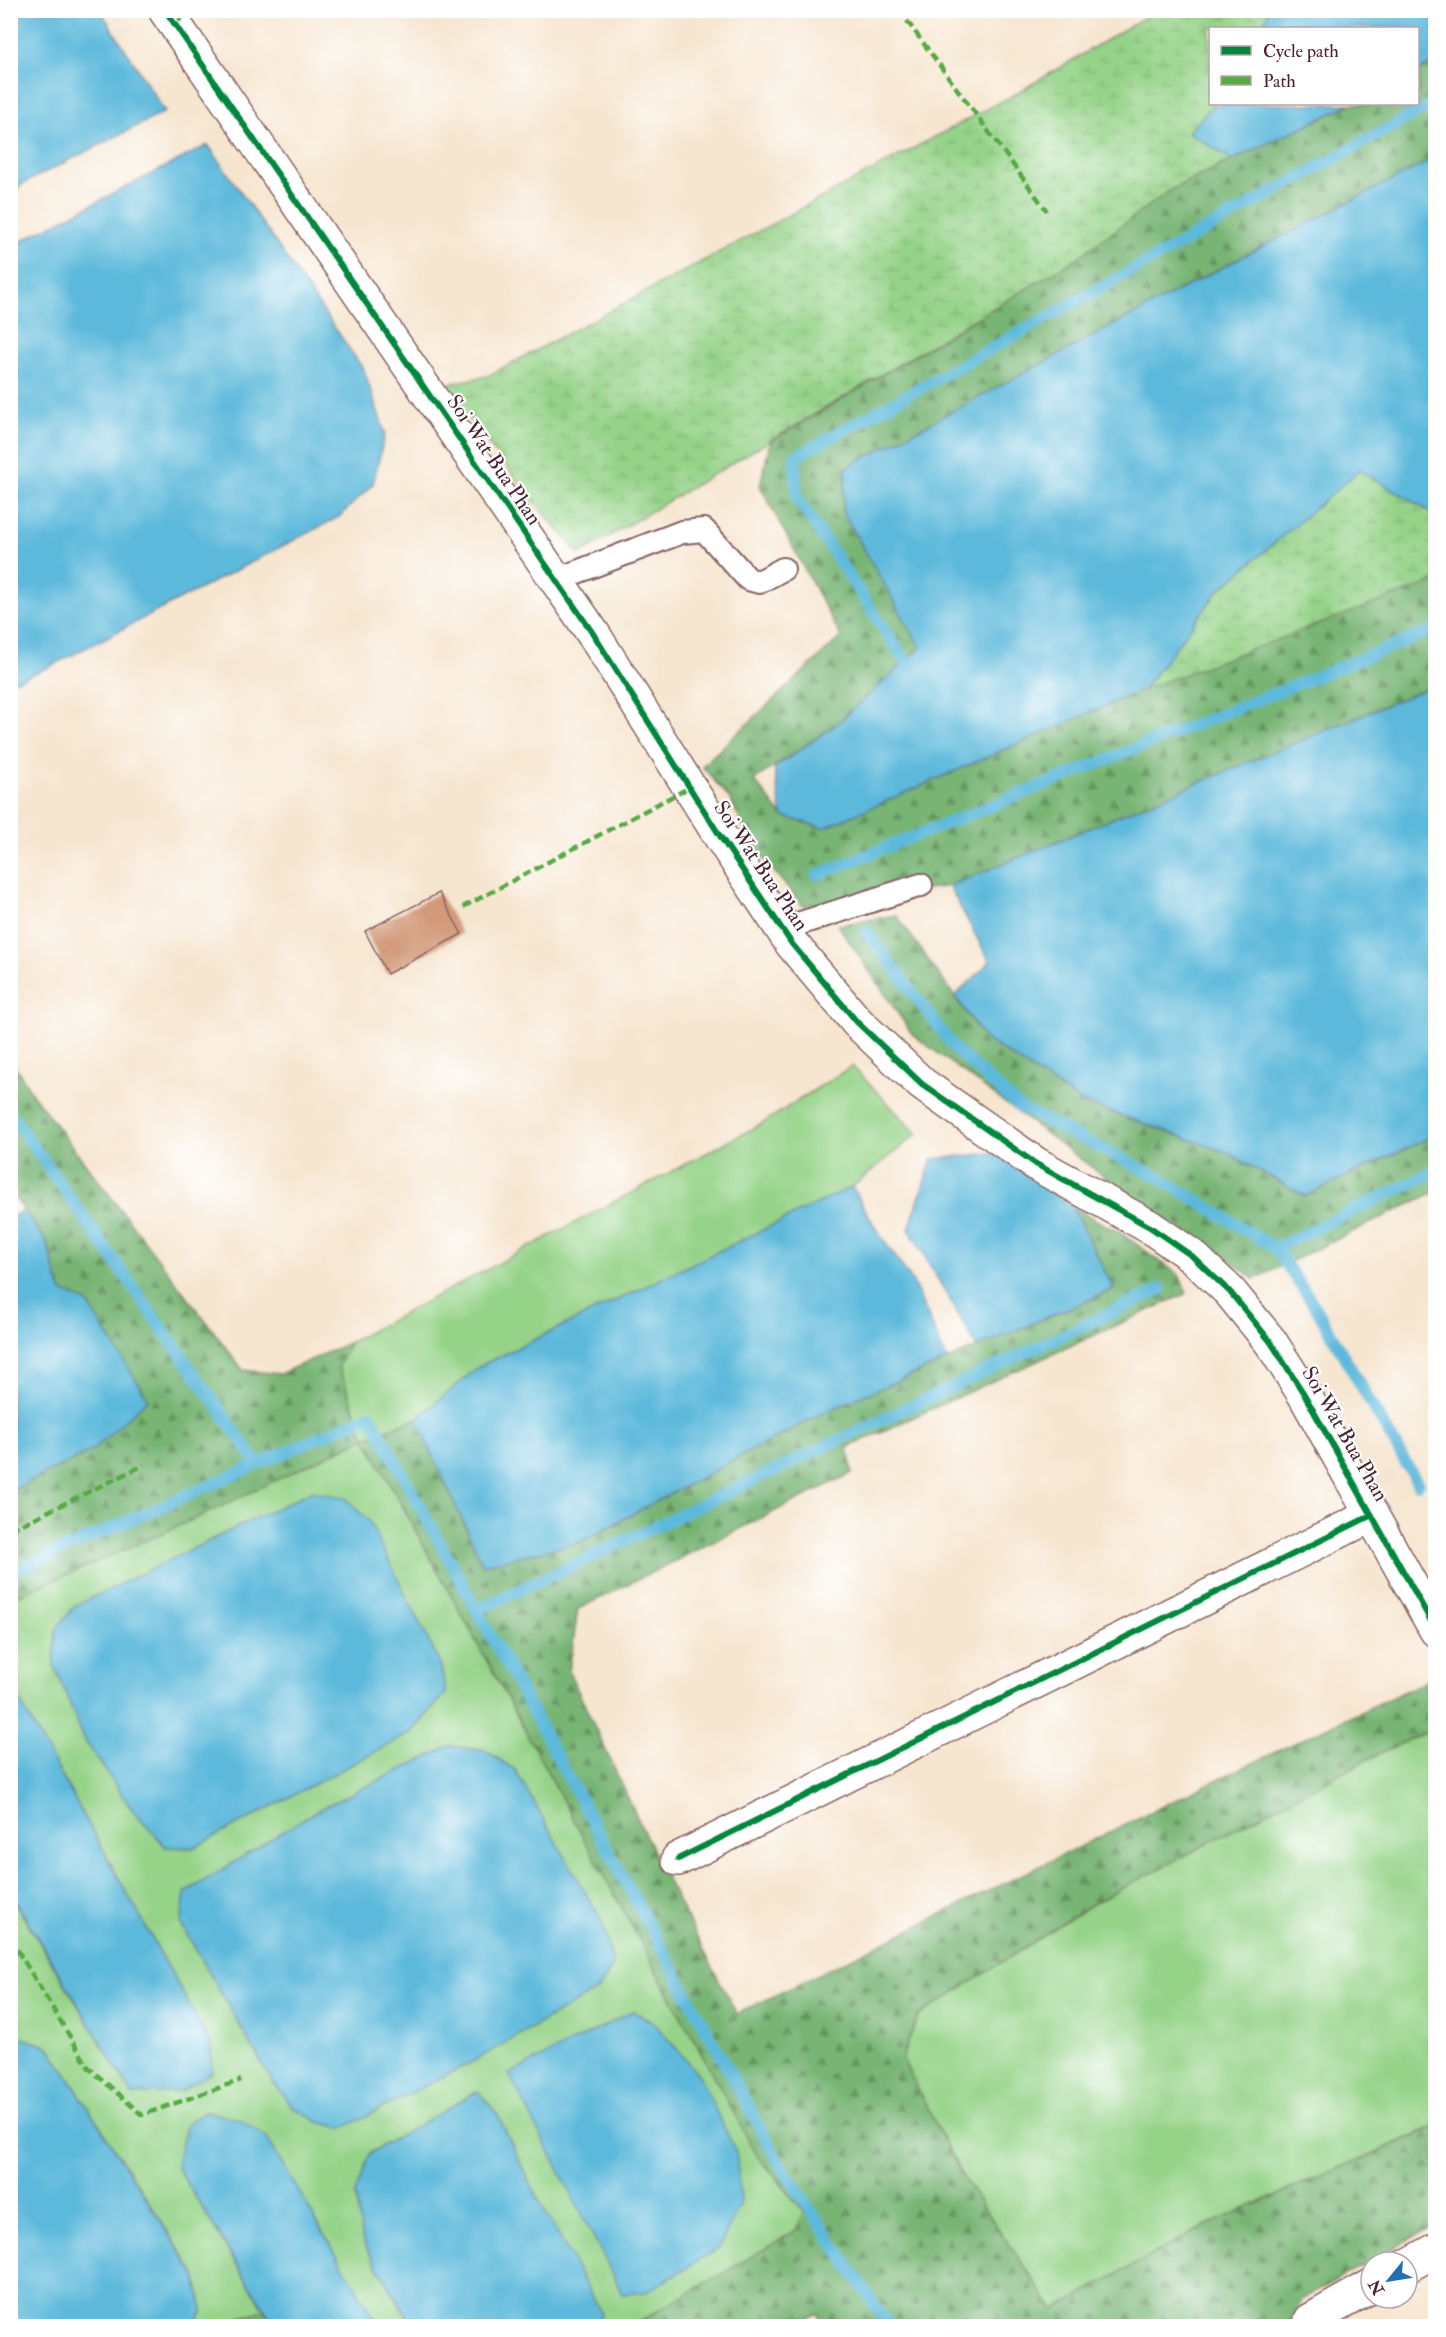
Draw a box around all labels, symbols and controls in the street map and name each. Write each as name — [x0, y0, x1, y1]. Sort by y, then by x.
legend — [1209, 27, 1419, 105]
text: Cycle path — [1263, 40, 1339, 63]
text: Path — [1263, 70, 1296, 93]
street label: Soi Wat Bua Phan — [440, 390, 548, 531]
street label: Soi Wat Bua Phan — [707, 796, 815, 937]
street label: Soi Wat Bua Phan — [1295, 1362, 1395, 1507]
north arrow — [1359, 2250, 1419, 2310]
text: N — [1364, 2275, 1390, 2299]

